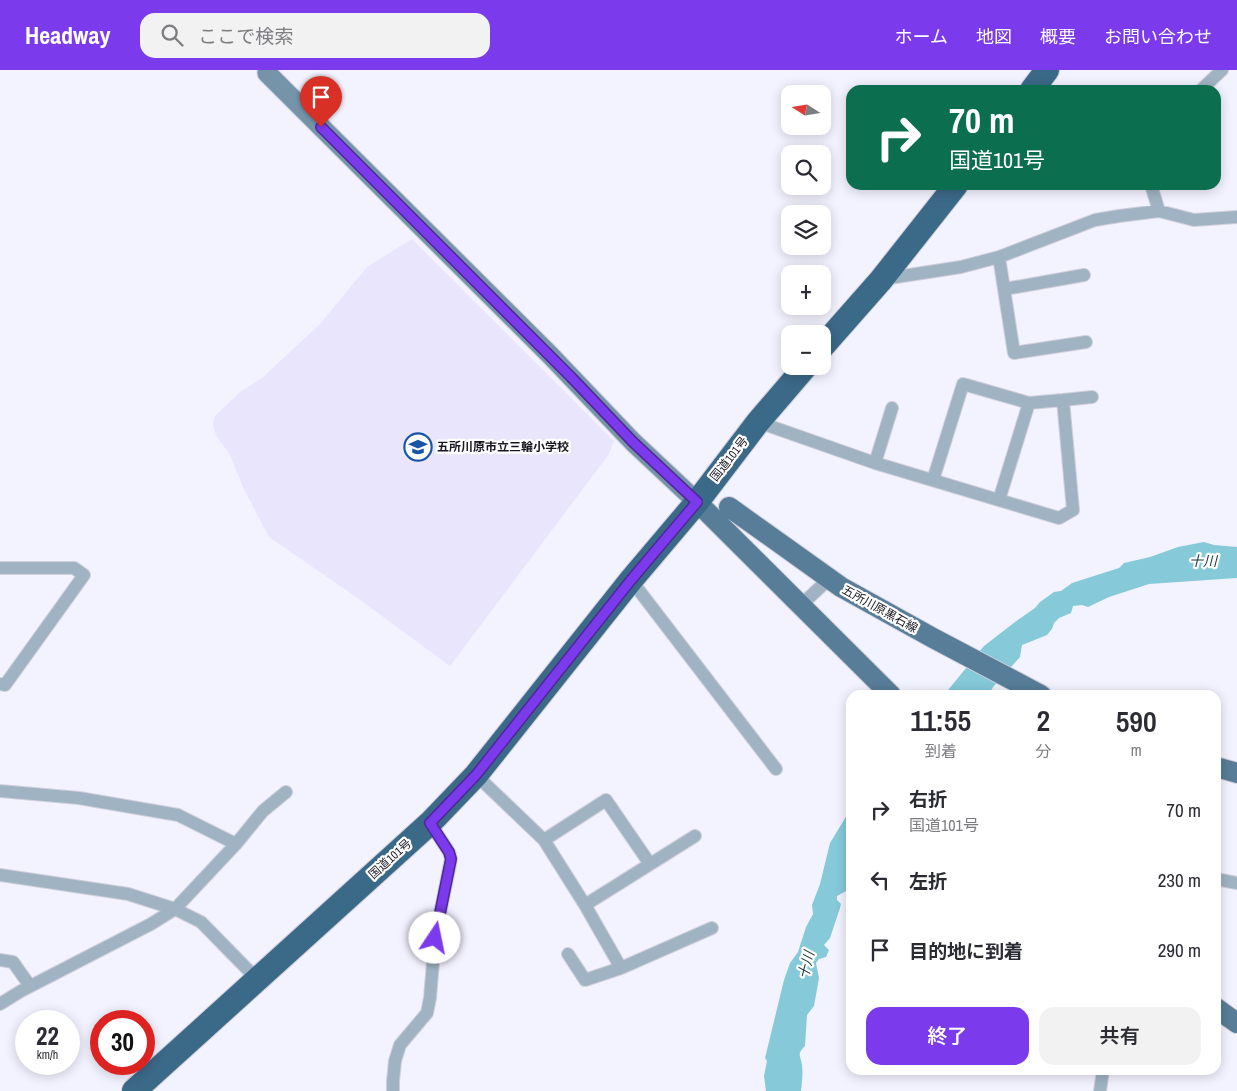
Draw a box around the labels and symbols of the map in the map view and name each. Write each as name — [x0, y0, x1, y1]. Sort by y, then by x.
pin — [300, 76, 342, 127]
north arrow — [781, 85, 831, 135]
school or university icon: 五所川原市立三輪小学校 — [403, 432, 433, 462]
street label: 国道101号 — [707, 433, 751, 485]
place label: 五所川原市立三輪小学校 — [437, 439, 569, 455]
water label: 十川 — [1189, 552, 1219, 570]
street label: 五所川原黒石線 — [839, 582, 921, 636]
street label: 国道101号 — [365, 836, 415, 882]
position arrow — [408, 911, 460, 963]
water label: 十川 — [794, 947, 819, 981]
speed limit sign: 30 — [90, 1010, 155, 1075]

